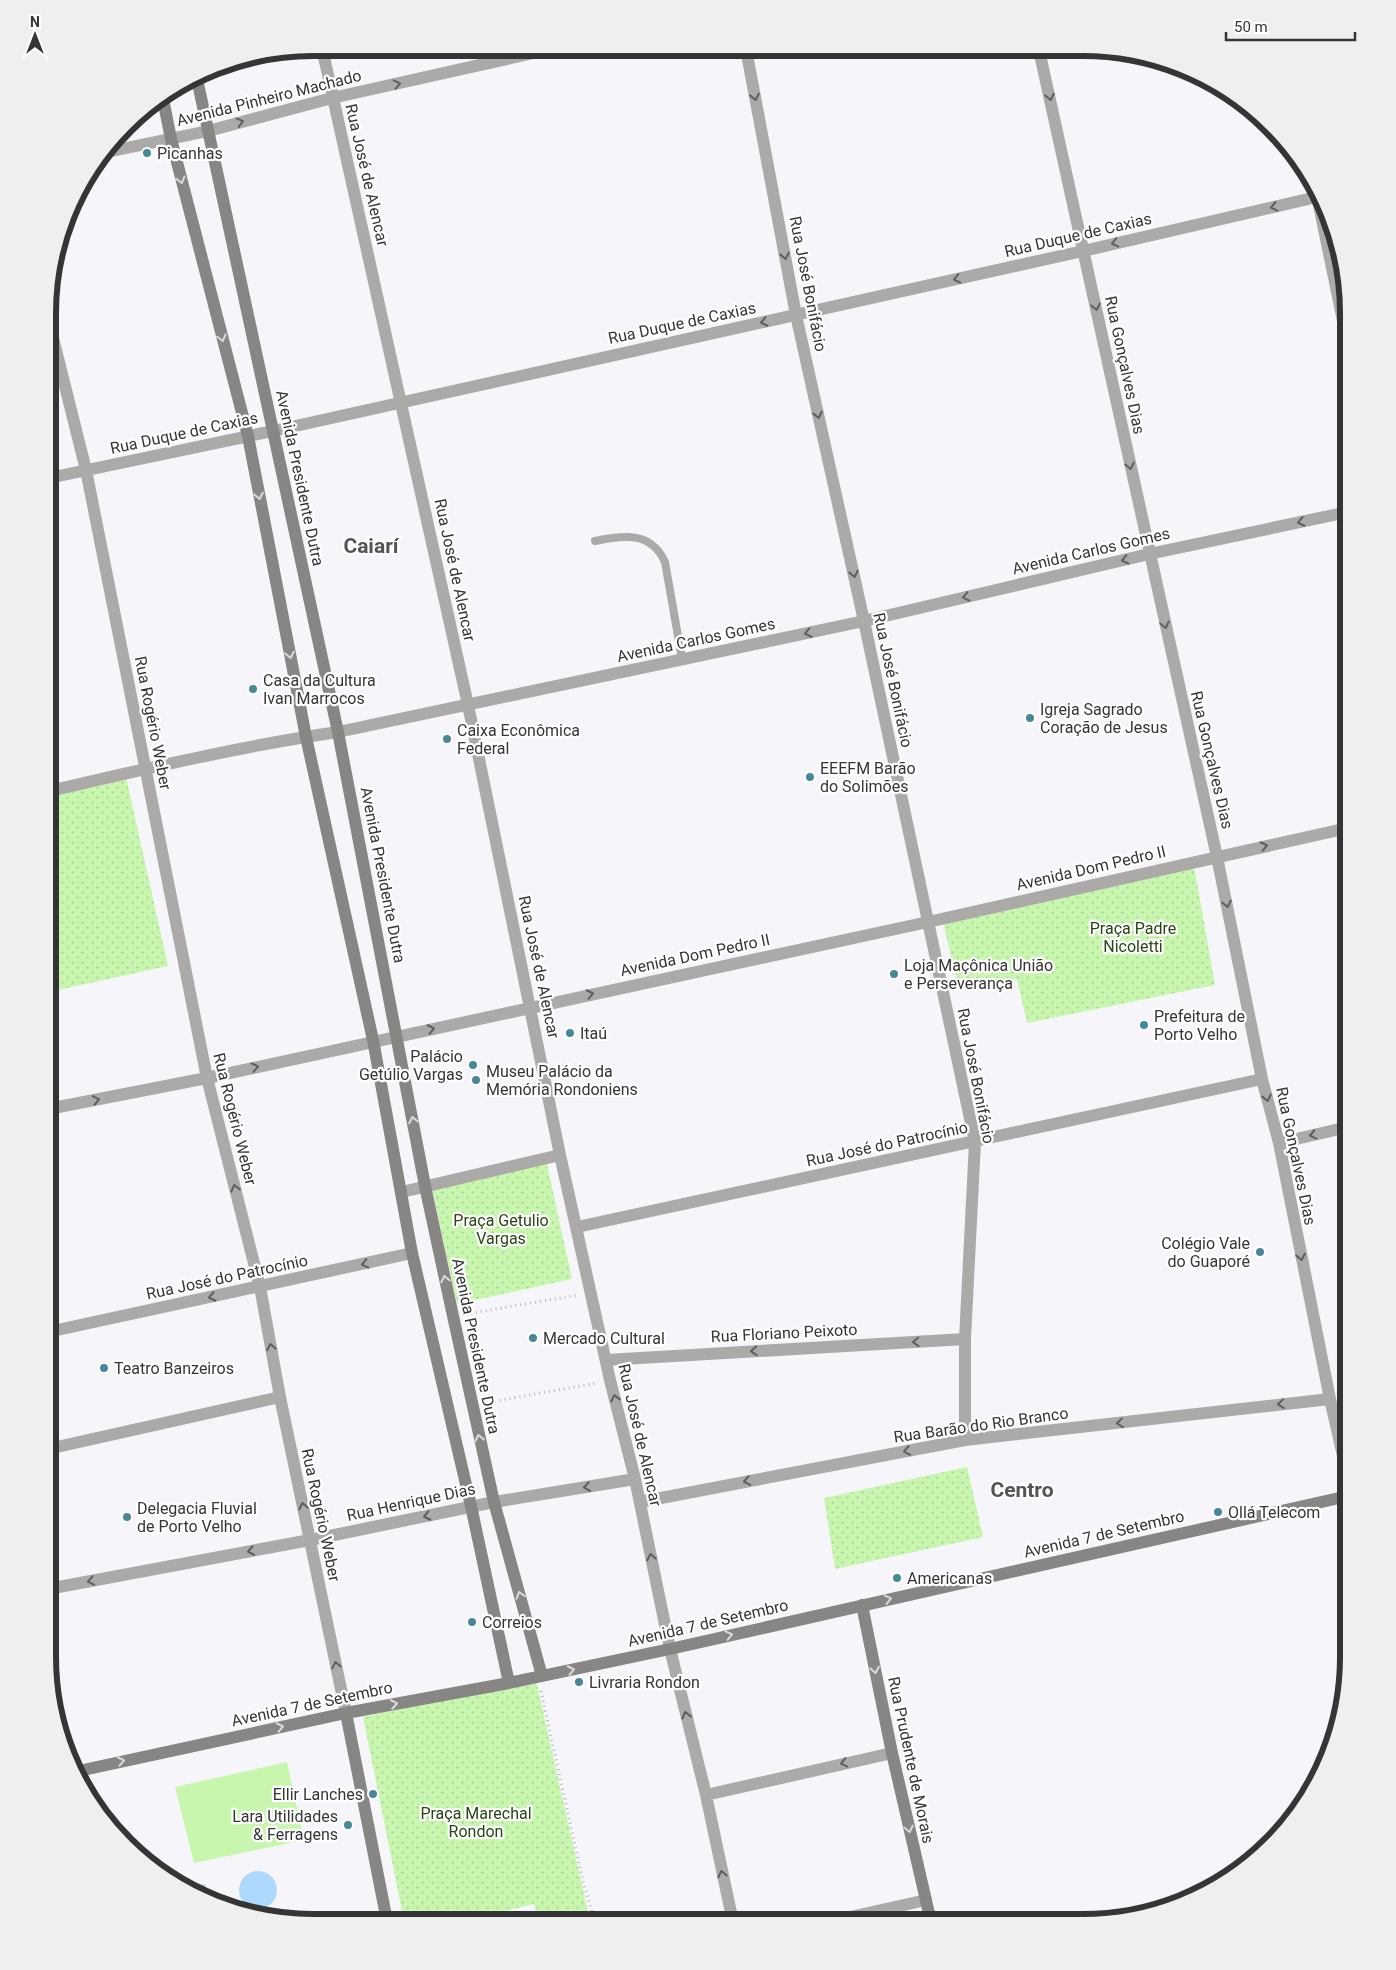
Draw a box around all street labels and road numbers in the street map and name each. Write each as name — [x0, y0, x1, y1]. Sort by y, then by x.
street label: Avenida Pinheiro Machado — [175, 66, 363, 130]
street label: Rua José de Alencar — [341, 102, 393, 249]
street label: Rua Duque de Caxias — [1003, 209, 1153, 261]
street label: Rua José Bonifácio — [786, 215, 830, 353]
street label: Rua Gonçalves Dias — [1101, 294, 1149, 436]
street label: Rua Duque de Caxias — [606, 298, 758, 348]
street label: Avenida Presidente Dutra — [272, 388, 328, 568]
street label: Rua Duque de Caxias — [108, 408, 260, 458]
street label: Rua José de Alencar — [431, 497, 480, 644]
street label: Avenida Carlos Gomes — [1010, 524, 1172, 578]
street label: Rua José Bonifácio — [869, 611, 917, 749]
street label: Avenida Carlos Gomes — [615, 614, 777, 666]
street label: Rua Rogério Weber — [131, 655, 175, 792]
street label: Rua Gonçalves Dias — [1187, 689, 1237, 831]
street label: Avenida Presidente Dutra — [357, 785, 409, 965]
street label: Avenida Dom Pedro II — [1014, 842, 1168, 894]
street label: Rua José de Alencar — [515, 894, 564, 1041]
street label: Avenida Dom Pedro II — [618, 930, 772, 980]
street label: Rua José Bonifácio — [954, 1007, 998, 1145]
street label: Rua Rogério Weber — [209, 1051, 261, 1188]
street label: Rua Gonçalves Dias — [1272, 1085, 1320, 1227]
street label: Rua José do Patrocínio — [804, 1118, 970, 1170]
street label: Rua José do Patrocínio — [144, 1251, 310, 1303]
street label: Avenida Presidente Dutra — [448, 1256, 504, 1436]
street label: Rua Floriano Peixoto — [710, 1320, 858, 1346]
street label: Rua José de Alencar — [614, 1362, 666, 1509]
street label: Rua Barão do Rio Branco — [893, 1403, 1069, 1447]
street label: Rua Rogério Weber — [298, 1447, 345, 1584]
street label: Rua Henrique Dias — [345, 1479, 477, 1525]
street label: Avenida 7 de Setembro — [1022, 1506, 1186, 1562]
street label: Avenida 7 de Setembro — [626, 1595, 790, 1651]
street label: Rua Prudente de Morais — [884, 1675, 938, 1845]
street label: Avenida 7 de Setembro — [230, 1678, 394, 1730]

